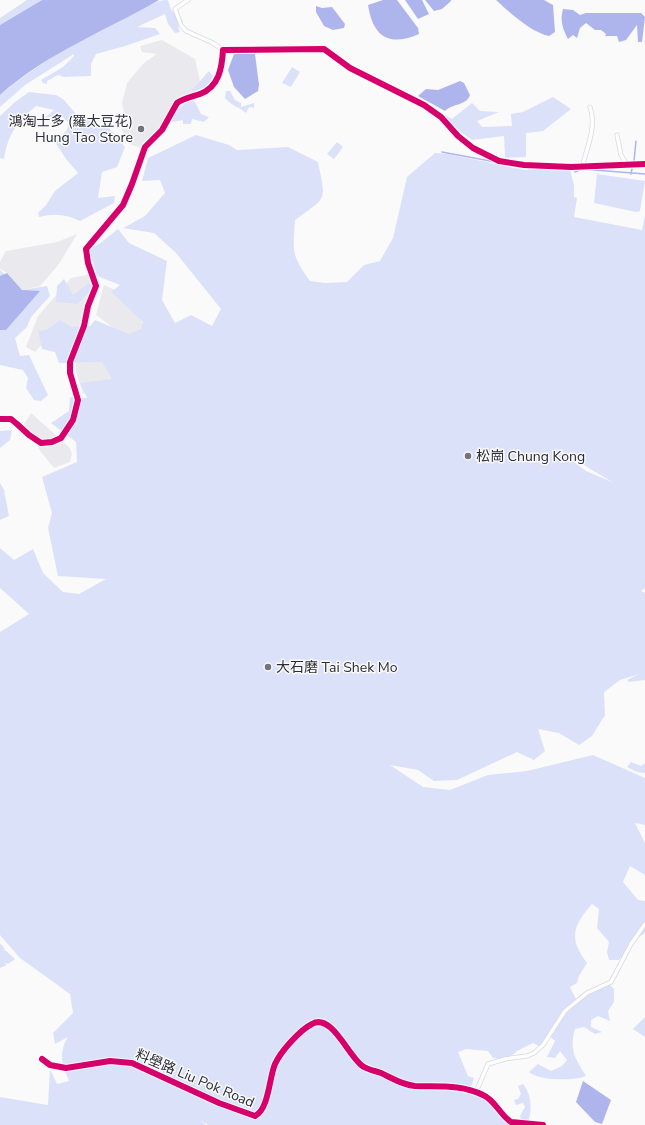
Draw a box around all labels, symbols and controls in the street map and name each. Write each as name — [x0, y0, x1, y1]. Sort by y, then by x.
place label: 鴻淘士多 (羅太豆花) Hung Tao Store — [9, 112, 133, 147]
marker: 鴻淘士多 (羅太豆花) Hung Tao Store — [136, 124, 146, 134]
place label: 松崗 Chung Kong — [476, 447, 585, 466]
marker: 松崗 Chung Kong — [463, 451, 473, 461]
place label: 大石磨 Tai Shek Mo — [276, 658, 398, 677]
marker: 大石磨 Tai Shek Mo — [263, 662, 273, 672]
street label: 料壆路 Liu Pok Road — [132, 1045, 257, 1112]

